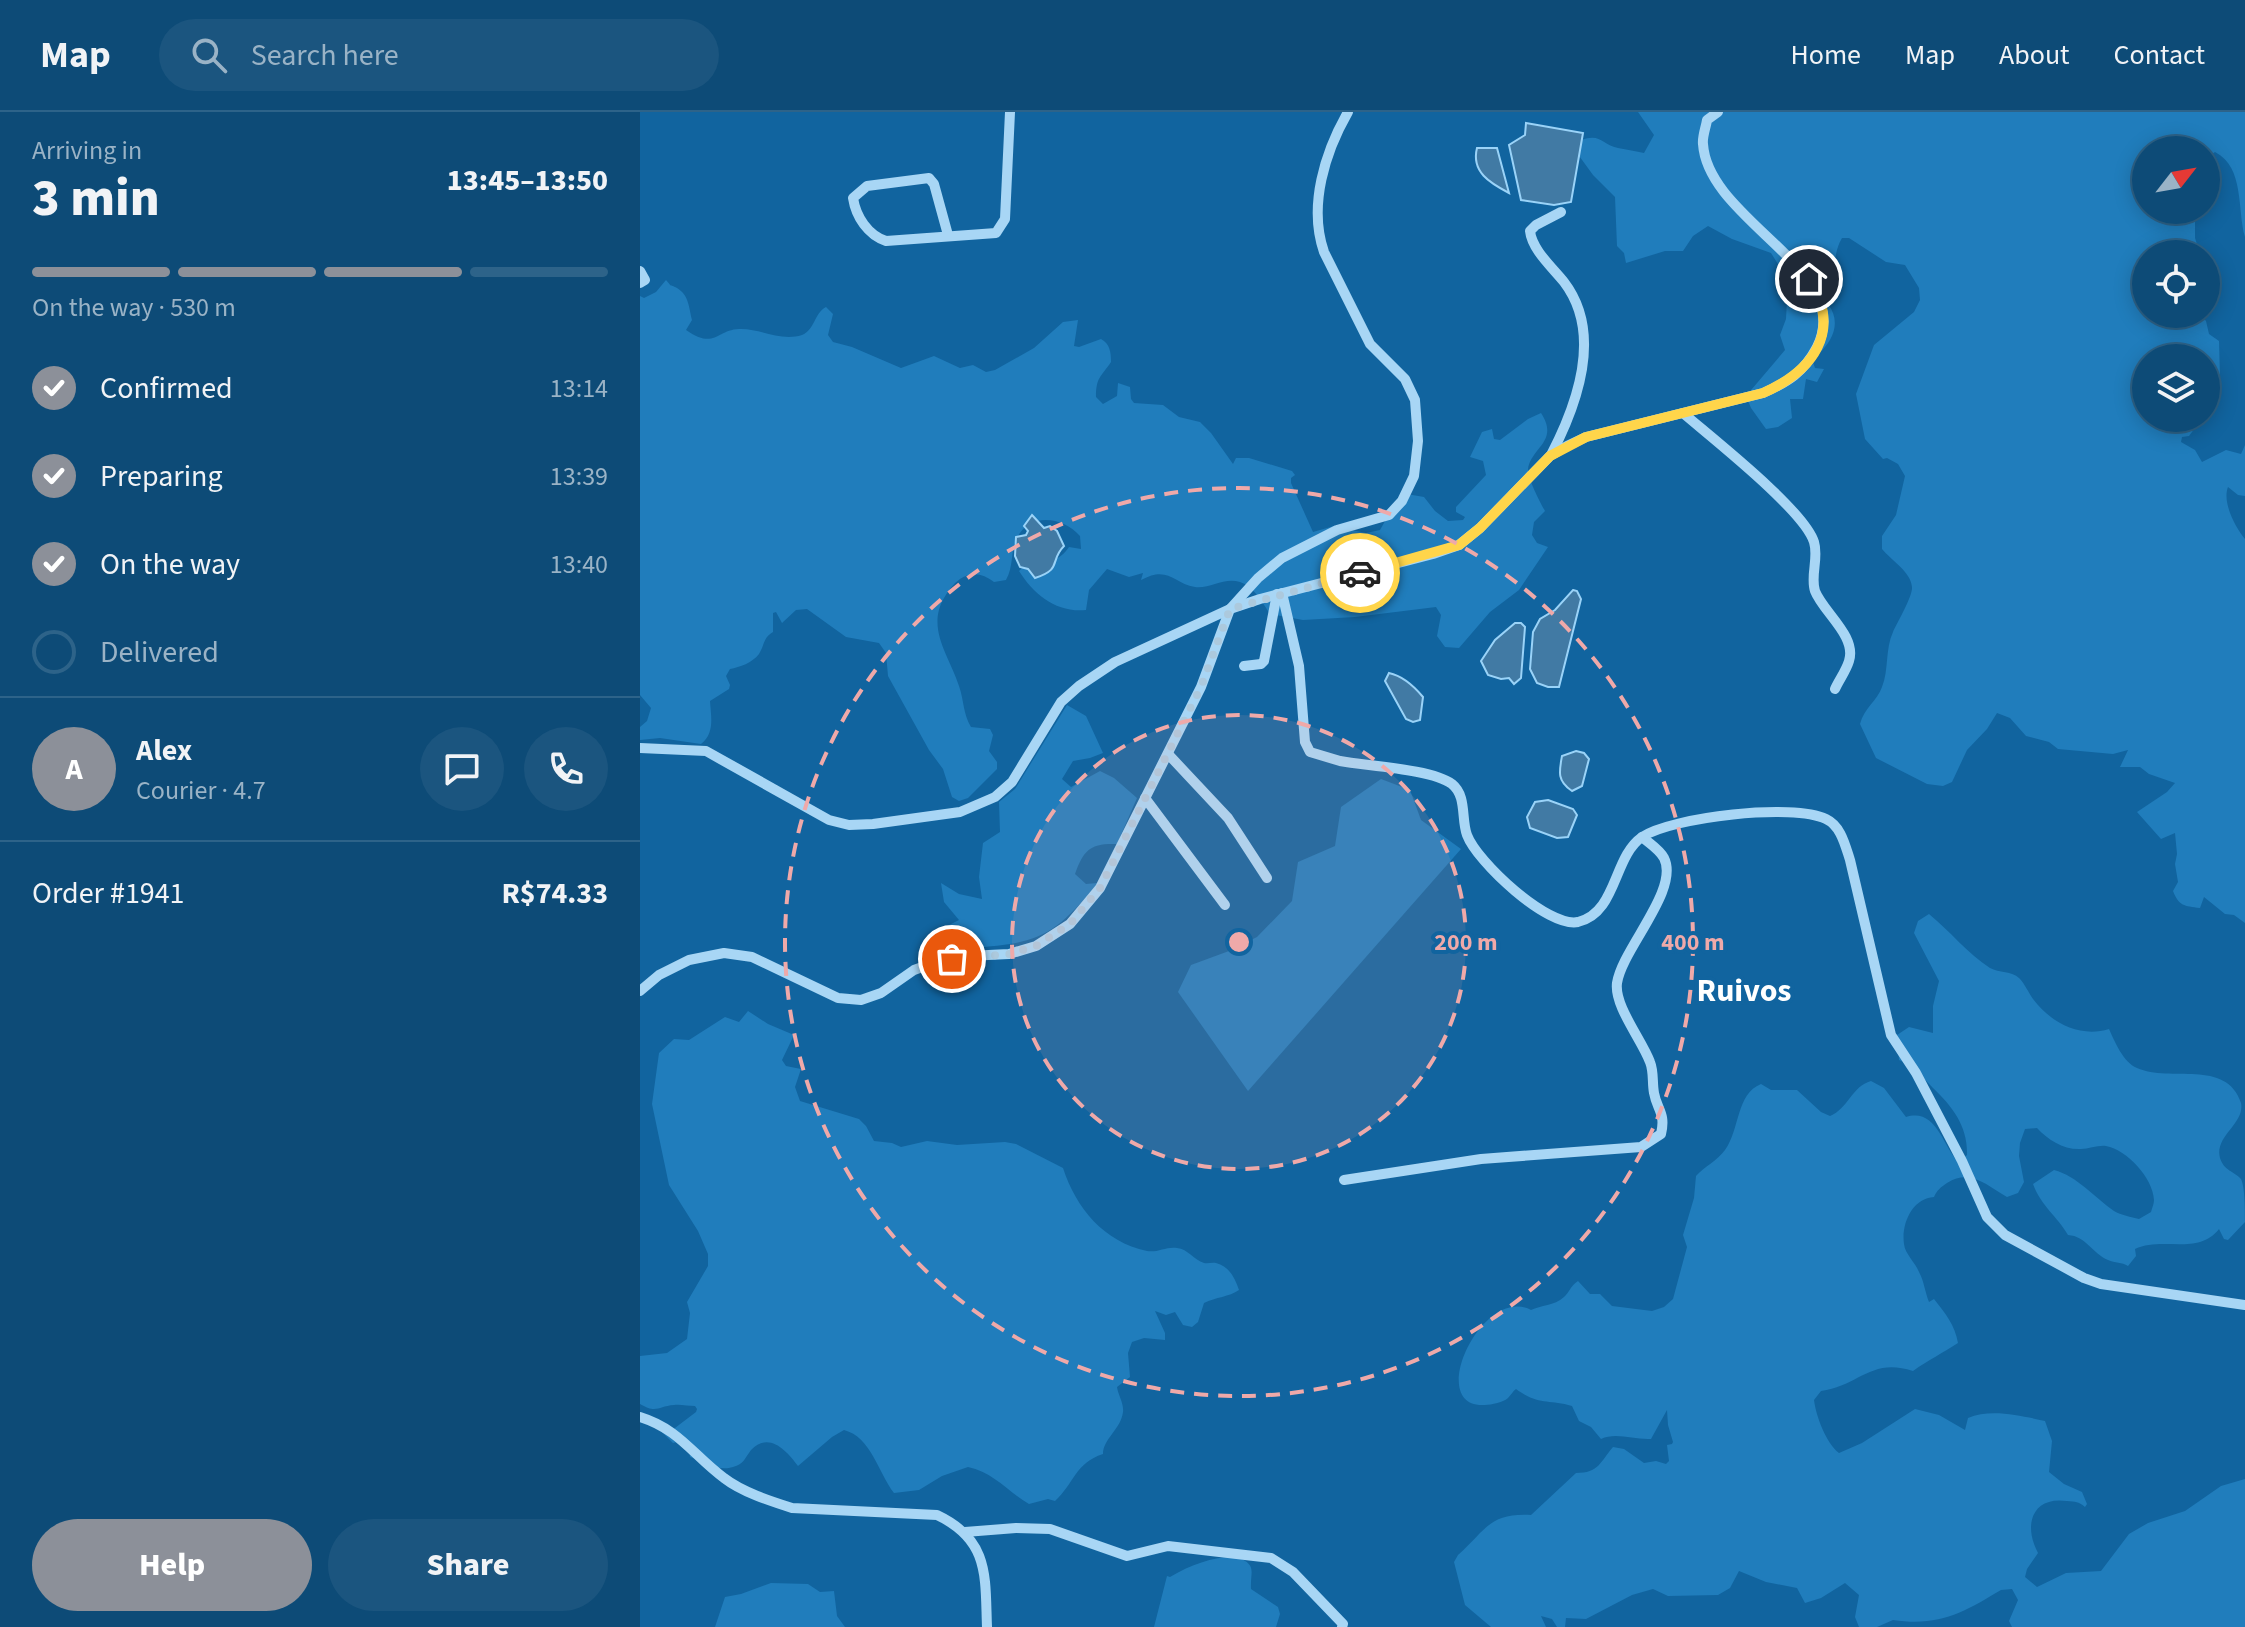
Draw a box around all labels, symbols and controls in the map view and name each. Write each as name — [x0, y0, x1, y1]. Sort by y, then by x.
search box — [159, 19, 719, 91]
text: Map — [40, 28, 111, 82]
icon: search — [187, 33, 231, 77]
text: Search here — [251, 34, 399, 77]
text: Home — [1790, 35, 1861, 75]
text: Map — [1905, 35, 1955, 75]
text: About — [1999, 35, 2070, 75]
text: Contact — [2114, 35, 2205, 75]
text: Arriving in — [32, 132, 142, 169]
north arrow — [2132, 136, 2220, 224]
map controls — [2132, 136, 2220, 432]
text: 13:45–13:50 — [447, 159, 608, 202]
text: 3 min — [32, 162, 160, 236]
button: locate — [2132, 240, 2220, 328]
pin — [1775, 245, 1843, 313]
icon: home — [1787, 257, 1831, 301]
text: On the way · 530 m — [32, 289, 236, 326]
button: layers — [2132, 344, 2220, 432]
icon: check — [32, 366, 76, 410]
text: Confirmed — [100, 367, 233, 410]
text: 13:14 — [550, 370, 608, 407]
icon: check — [32, 454, 76, 498]
text: Preparing — [100, 455, 223, 498]
text: 13:39 — [550, 458, 608, 495]
courier — [1320, 533, 1400, 613]
icon: check — [32, 542, 76, 586]
text: On the way — [100, 543, 240, 586]
text: 13:40 — [550, 546, 608, 583]
icon: car — [1338, 551, 1382, 595]
text: Delivered — [100, 631, 219, 674]
button: chat — [420, 727, 504, 811]
button: phone — [524, 727, 608, 811]
text: Alex — [136, 729, 192, 772]
text: A — [65, 748, 83, 791]
text: Courier · 4.7 — [136, 772, 266, 809]
text: Order #1941 — [32, 872, 185, 915]
text: R$74.33 — [501, 872, 608, 915]
pin — [918, 925, 986, 993]
text: 200 m — [1434, 925, 1498, 960]
text: 400 m — [1661, 925, 1725, 960]
centre of rings — [1225, 928, 1253, 956]
icon: bag — [930, 937, 974, 981]
district label: Ruivos — [1697, 968, 1791, 1014]
button: Help — [32, 1519, 312, 1611]
button: Share — [328, 1519, 608, 1611]

